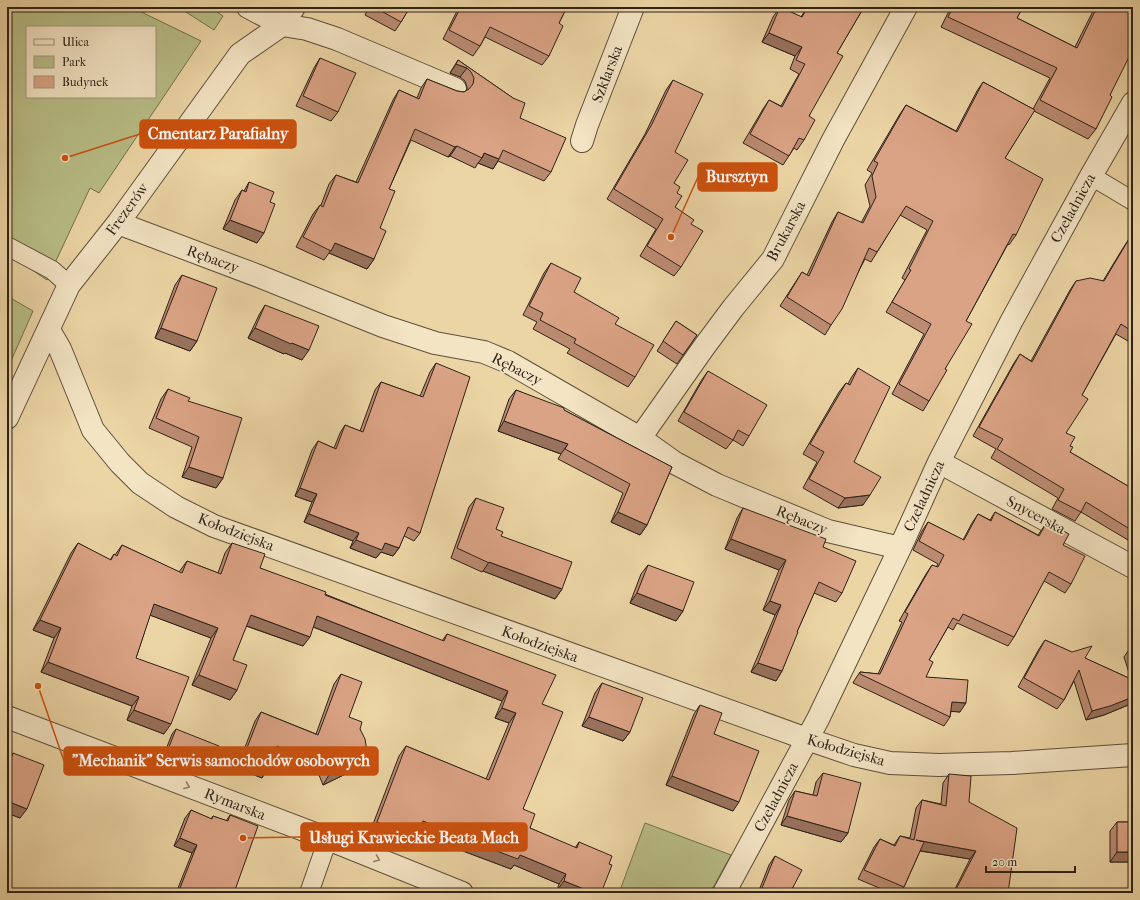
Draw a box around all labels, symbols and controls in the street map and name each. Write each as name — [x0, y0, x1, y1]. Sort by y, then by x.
legend — [26, 26, 156, 98]
text: Ulica — [62, 35, 89, 49]
street label: Szklarska — [588, 42, 626, 105]
text: Park — [62, 55, 87, 69]
text: Budynek — [62, 75, 109, 89]
callout: Cmentarz Parafialny — [140, 120, 296, 148]
text: Cmentarz Parafialny — [148, 124, 290, 144]
callout: Bursztyn — [698, 163, 777, 191]
text: Bursztyn — [706, 167, 769, 187]
street label: Czeladnicza — [1047, 169, 1100, 246]
street label: Frezerów — [102, 179, 153, 239]
street label: Brukarska — [763, 197, 810, 264]
street label: Rębaczy — [184, 241, 242, 277]
street label: Rębaczy — [489, 349, 546, 390]
street label: Czeladnicza — [900, 457, 949, 534]
street label: Snycerska — [1003, 492, 1070, 539]
street label: Rębaczy — [774, 502, 831, 539]
street label: Kołodziejska — [195, 509, 278, 555]
street label: Kołodziejska — [499, 622, 582, 667]
street label: Kołodziejska — [805, 730, 888, 770]
callout: "Mechanik" Serwis samochodów osobowych — [64, 747, 378, 775]
text: "Mechanik" Serwis samochodów osobowych — [72, 751, 371, 771]
street label: Czeladnicza — [750, 758, 802, 835]
one-way arrow — [184, 781, 191, 789]
street label: Rymarska — [202, 784, 269, 824]
callout: Usługi Krawieckie Beata Mach — [301, 823, 527, 851]
text: Usługi Krawieckie Beata Mach — [308, 828, 520, 848]
scale bar — [986, 848, 1075, 874]
one-way arrow — [373, 854, 381, 862]
text: 20 m — [992, 855, 1017, 869]

